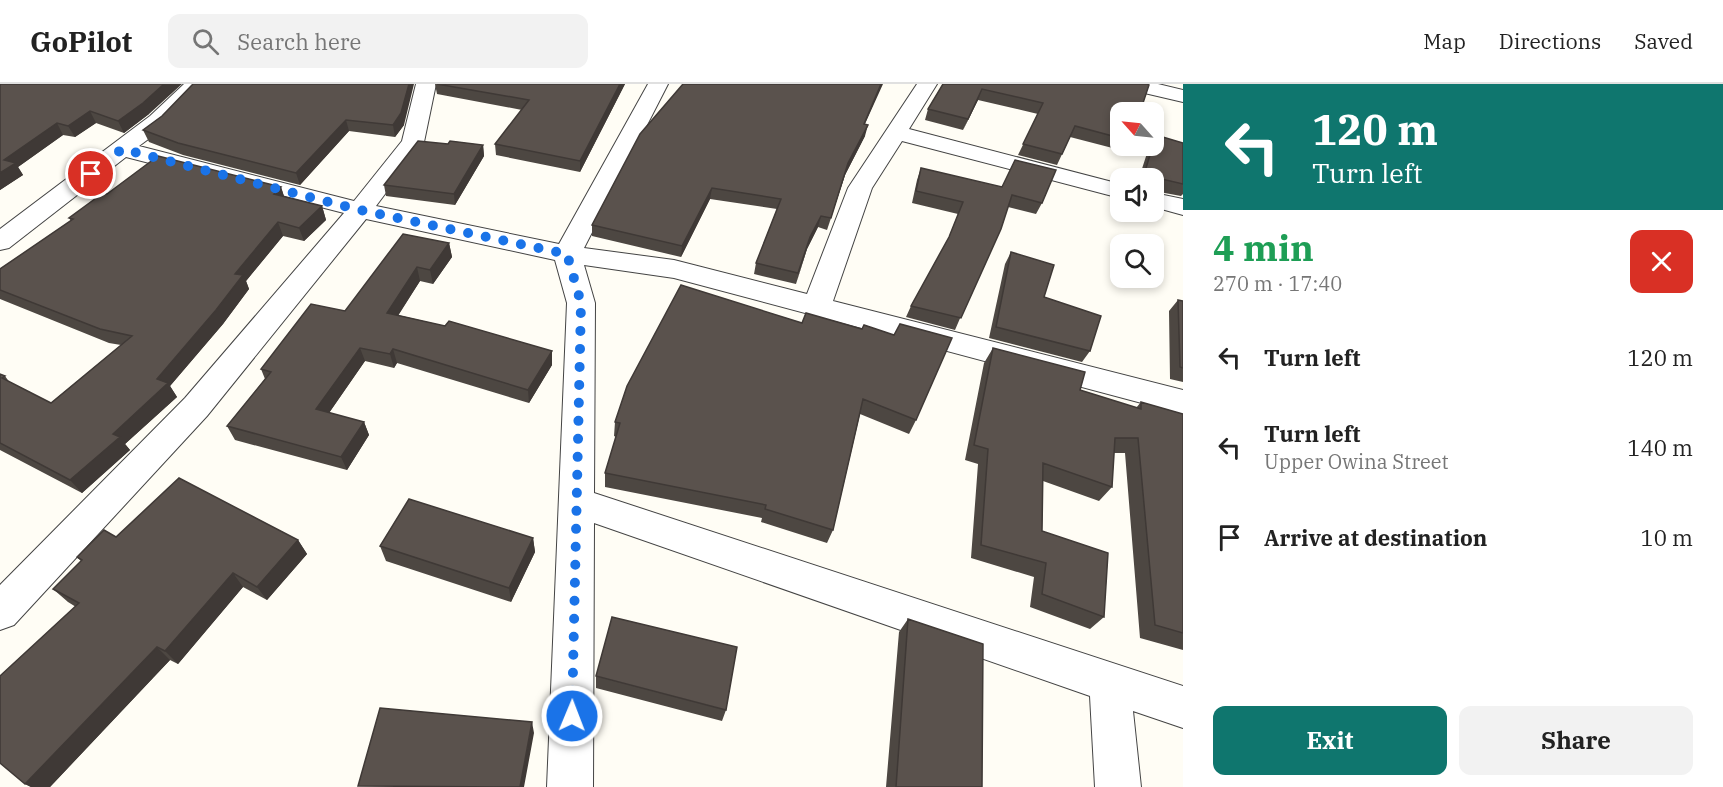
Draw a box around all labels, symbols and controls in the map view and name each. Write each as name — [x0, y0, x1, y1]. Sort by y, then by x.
search box — [168, 14, 588, 68]
text: GoPilot — [30, 23, 132, 60]
icon: search — [189, 25, 222, 58]
text: Search here — [237, 27, 361, 56]
text: Map — [1423, 27, 1466, 55]
text: Directions — [1499, 27, 1601, 55]
text: Saved — [1634, 27, 1693, 55]
north arrow — [1110, 102, 1164, 156]
map controls — [1110, 102, 1164, 288]
text: 120 m — [1312, 102, 1438, 157]
icon: left — [1213, 108, 1291, 186]
pin — [65, 148, 116, 199]
text: Turn left — [1312, 155, 1423, 190]
icon: arrive — [74, 157, 107, 190]
button: sound — [1110, 168, 1164, 222]
text: 4 min — [1213, 224, 1314, 271]
button: close — [1630, 230, 1693, 293]
button: search — [1110, 234, 1164, 288]
text: 270 m · 17:40 — [1213, 270, 1342, 297]
icon: left — [1213, 341, 1246, 374]
text: Turn left — [1264, 343, 1360, 372]
text: 120 m — [1627, 343, 1693, 372]
text: Turn left — [1264, 419, 1360, 448]
icon: left — [1213, 431, 1246, 464]
text: 140 m — [1627, 433, 1693, 462]
text: Upper Owina Street — [1264, 448, 1449, 475]
icon: arrive — [1213, 521, 1246, 554]
text: Arrive at destination — [1264, 523, 1487, 552]
text: 10 m — [1641, 523, 1693, 552]
position arrow — [540, 684, 604, 748]
button: Exit — [1213, 706, 1447, 775]
button: Share — [1459, 706, 1693, 775]

